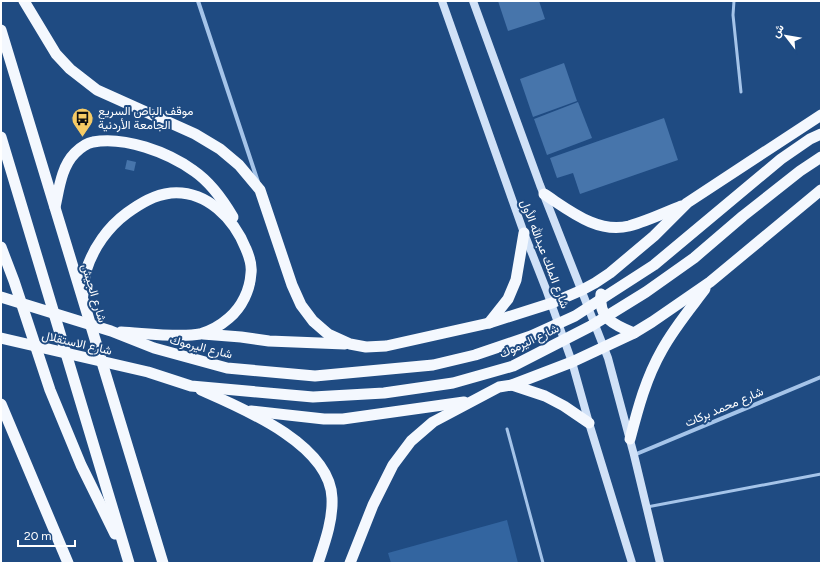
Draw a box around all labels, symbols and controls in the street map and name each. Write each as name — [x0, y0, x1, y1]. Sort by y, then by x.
north arrow — [766, 16, 806, 56]
text: ش — [769, 22, 787, 40]
place label: موقف الباص السريع الجامعة الأردنية — [98, 104, 193, 133]
bus stop icon: موقف الباص السريع الجامعة الأردنية — [70, 105, 96, 138]
street label: شارع الملك عبدالله الأول — [516, 198, 572, 311]
street label: شارع الجيش — [77, 262, 110, 325]
street label: شارع اليرموك — [497, 321, 562, 363]
street label: شارع الاستقلال — [40, 328, 113, 360]
street label: شارع اليرموك — [168, 332, 234, 363]
street label: شارع محمد بركات — [683, 384, 766, 432]
scale bar — [18, 522, 75, 548]
text: 20 m — [24, 529, 52, 543]

